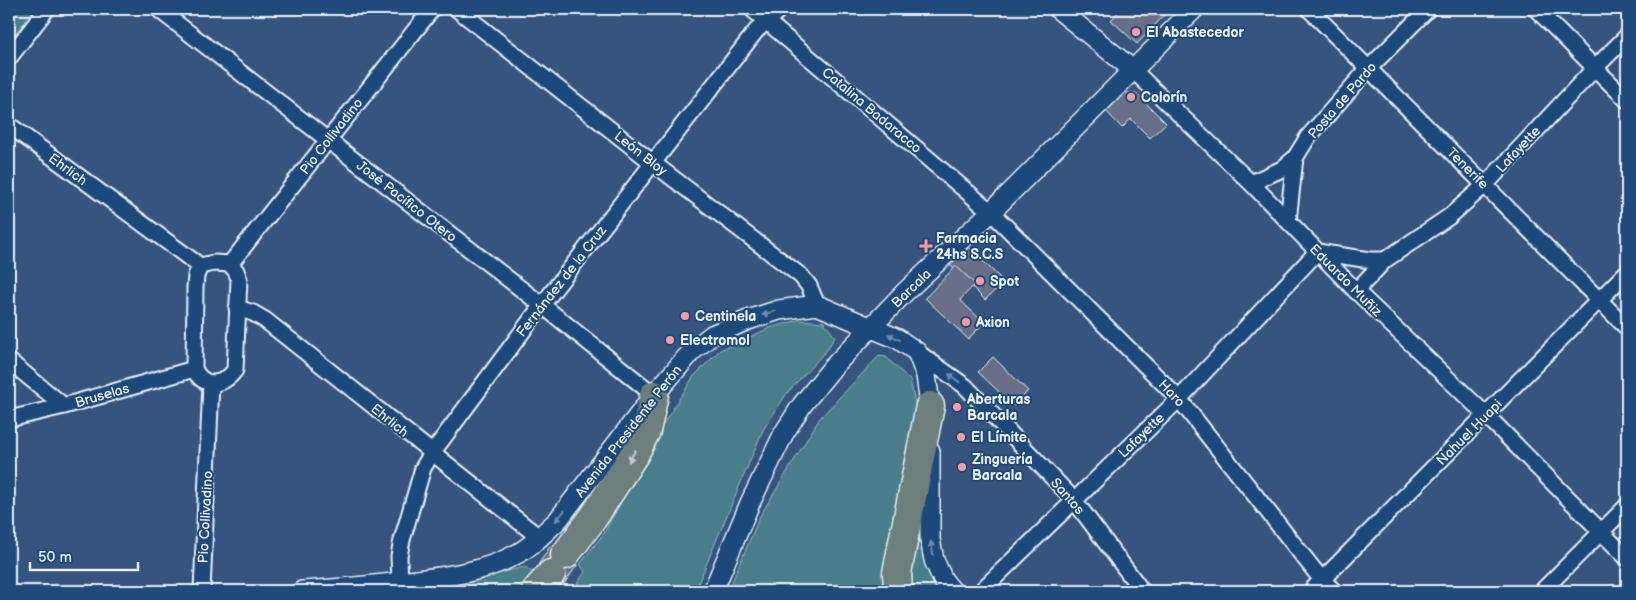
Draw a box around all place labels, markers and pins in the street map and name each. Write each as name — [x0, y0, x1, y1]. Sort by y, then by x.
place label: El Abastecedor — [1146, 24, 1244, 41]
marker: El Abastecedor — [1130, 26, 1142, 38]
place label: Colorín — [1141, 89, 1187, 106]
marker: Colorín — [1125, 91, 1137, 103]
place label: Farmacia 24hs S.C.S — [936, 230, 1004, 263]
marker: Farmacia 24hs S.C.S — [920, 240, 932, 252]
place label: Spot — [990, 273, 1020, 290]
marker: Spot — [974, 275, 986, 287]
place label: Centinela — [695, 308, 756, 325]
marker: Centinela — [679, 310, 691, 322]
place label: Axion — [975, 314, 1010, 331]
marker: Axion — [960, 316, 972, 328]
place label: Electromol — [680, 332, 750, 349]
marker: Electromol — [664, 334, 676, 346]
place label: Aberturas Barcala — [966, 391, 1030, 424]
marker: Aberturas Barcala — [951, 401, 963, 413]
place label: El Límite — [971, 429, 1027, 446]
marker: El Límite — [955, 431, 967, 443]
place label: Zinguería Barcala — [972, 451, 1033, 484]
marker: Zinguería Barcala — [956, 461, 968, 473]

